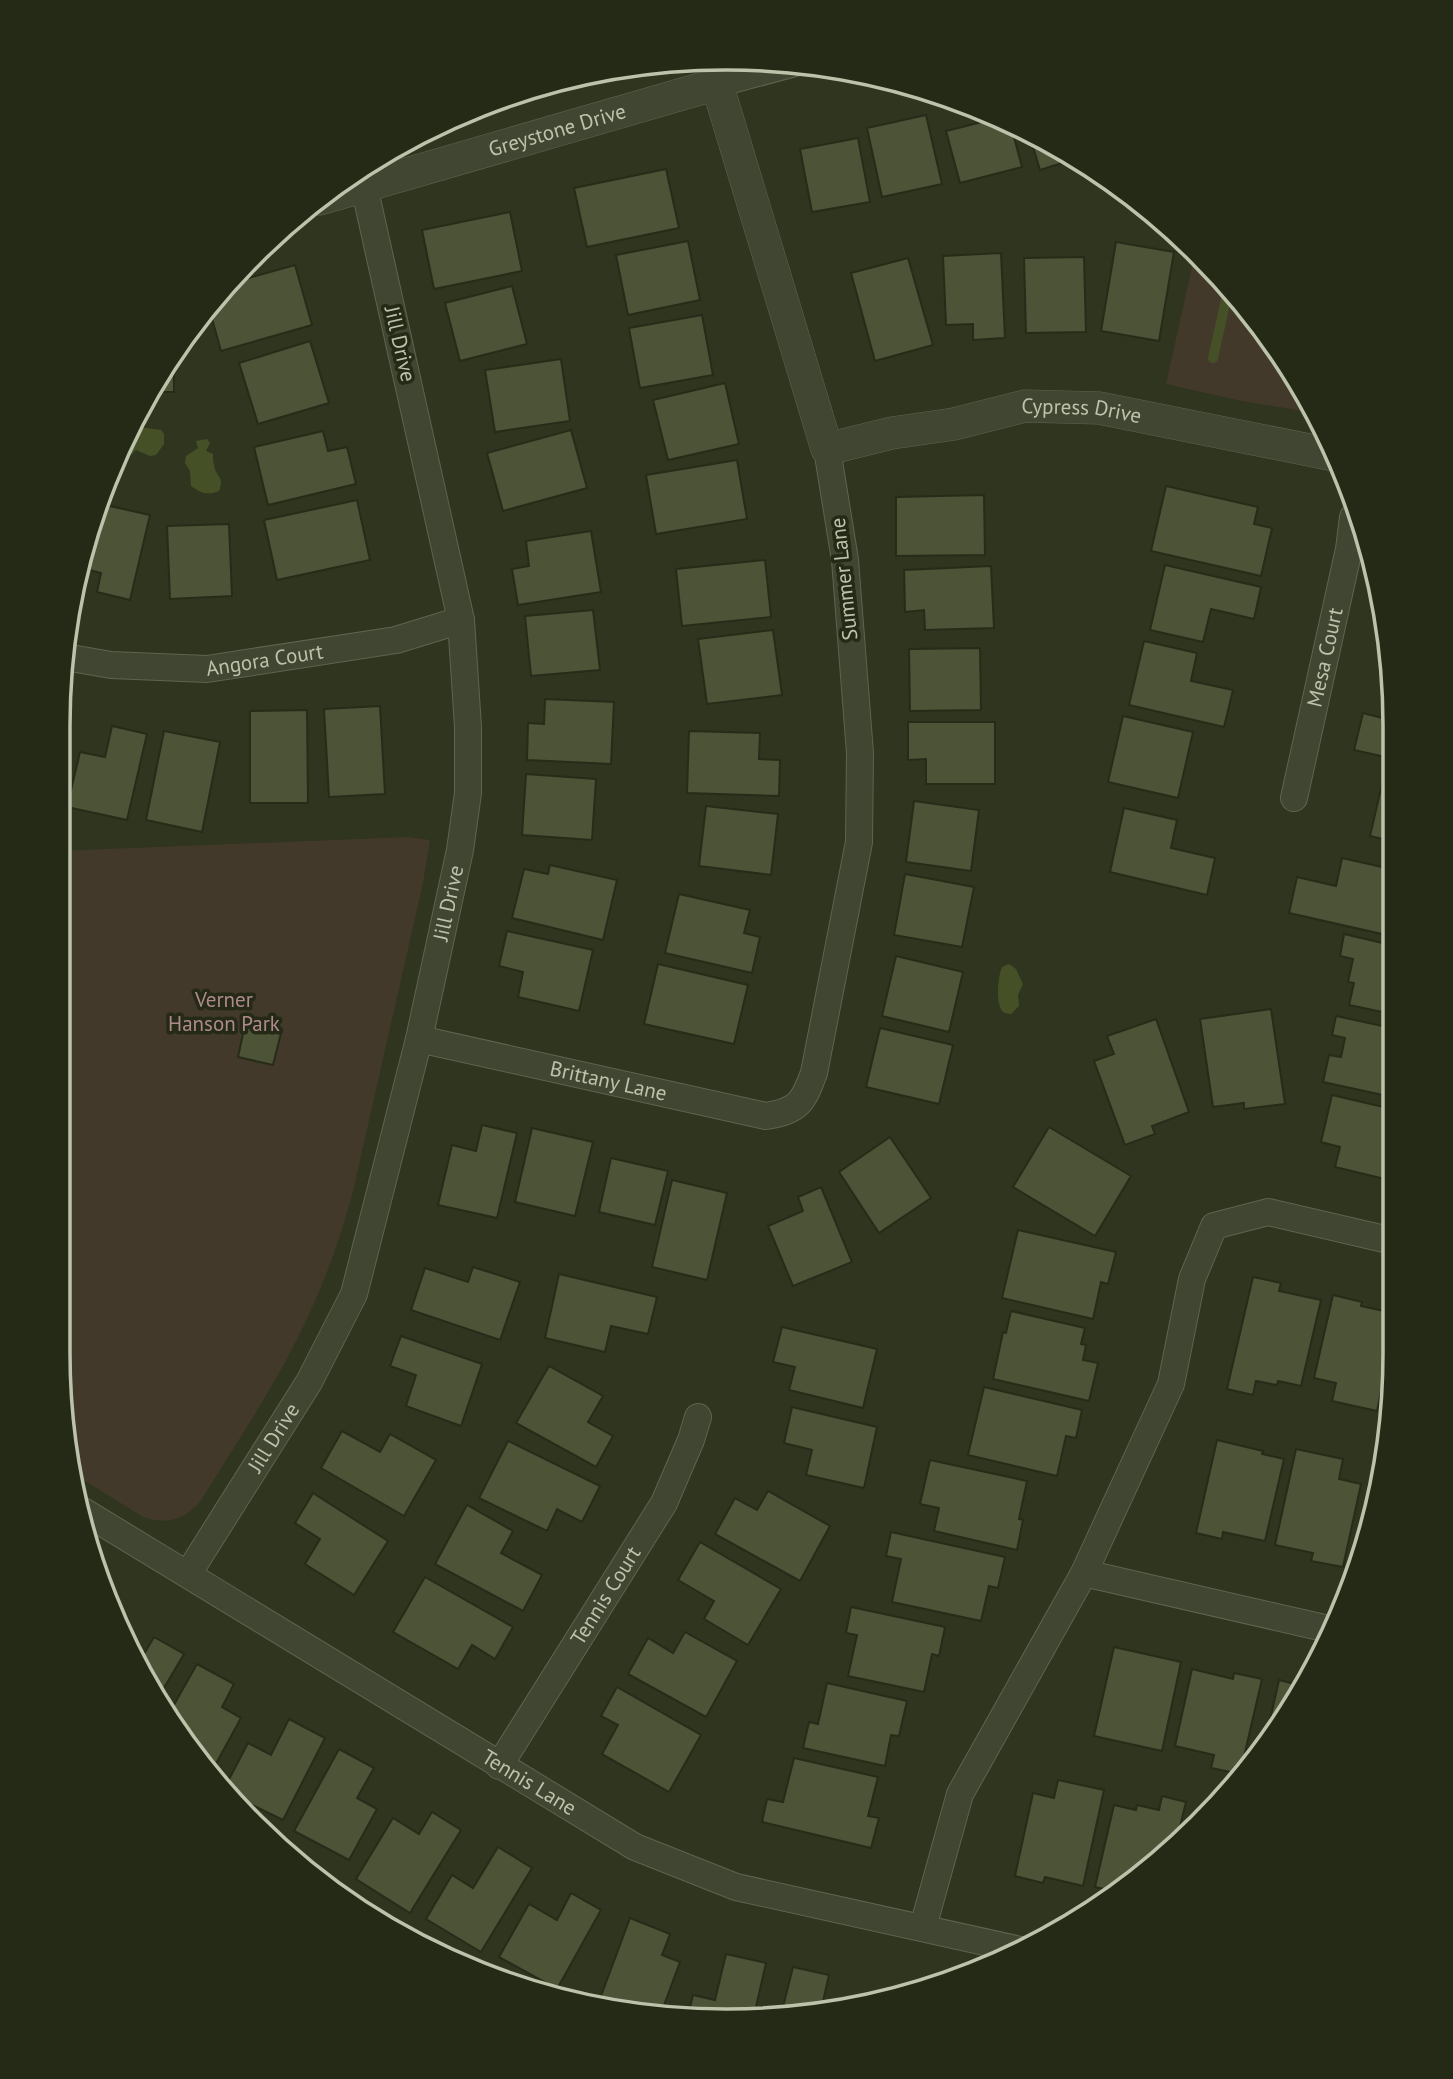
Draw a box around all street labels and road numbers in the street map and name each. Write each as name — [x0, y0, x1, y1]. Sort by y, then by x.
street label: Greystone Drive — [485, 97, 629, 163]
street label: Jill Drive — [378, 303, 422, 384]
street label: Cypress Drive — [1021, 392, 1144, 429]
street label: Summer Lane — [824, 516, 863, 642]
street label: Mesa Court — [1301, 605, 1349, 709]
street label: Angora Court — [204, 637, 325, 682]
street label: Jill Drive — [426, 863, 469, 944]
street label: Brittany Lane — [548, 1054, 669, 1107]
street label: Jill Drive — [241, 1398, 305, 1478]
street label: Tennis Court — [564, 1541, 646, 1650]
street label: Tennis Lane — [477, 1743, 581, 1821]

